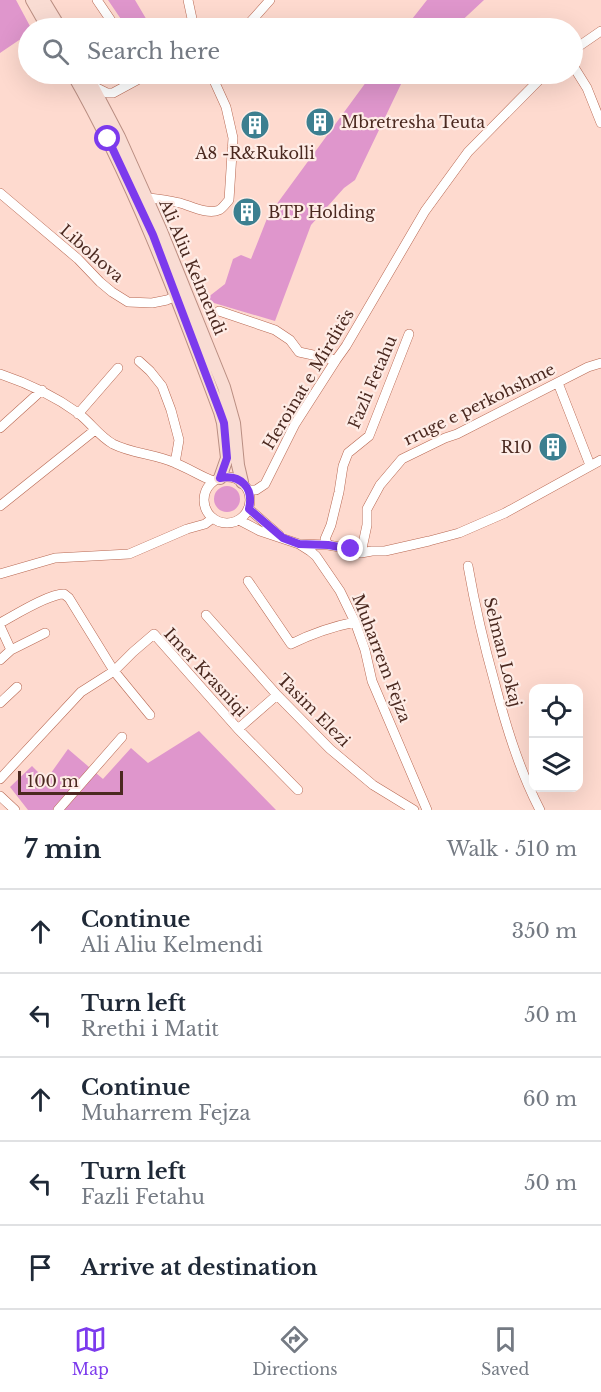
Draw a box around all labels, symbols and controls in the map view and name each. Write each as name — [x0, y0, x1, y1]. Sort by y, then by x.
search box — [18, 18, 583, 84]
icon: search — [39, 35, 72, 68]
text: Search here — [87, 38, 220, 65]
building icon: Mbretresha Teuta — [304, 106, 336, 138]
building icon: A8 -R&Rukolli — [239, 109, 271, 141]
place label: Mbretresha Teuta — [341, 112, 485, 132]
route start — [94, 125, 120, 151]
place label: A8 -R&Rukolli — [194, 143, 315, 163]
street label: Ali Aliu Kelmendi — [155, 195, 231, 338]
building icon: BTP Holding — [231, 196, 263, 228]
place label: BTP Holding — [268, 202, 375, 222]
street label: Libohova — [56, 220, 128, 286]
street label: Heroinat e Mirditës — [258, 305, 358, 453]
street label: Fazli Fetahu — [343, 332, 401, 431]
street label: rruge e perkohshme — [400, 359, 558, 449]
building icon: R10 — [537, 431, 569, 463]
place label: R10 — [501, 437, 532, 457]
route end — [337, 535, 363, 561]
street label: Muharrem Fejza — [348, 591, 416, 725]
street label: Selman Lokaj — [480, 595, 526, 709]
street label: Imer Krasniqi — [160, 624, 252, 721]
street label: Tasim Elezi — [273, 669, 355, 751]
map controls — [529, 684, 583, 792]
button: locate — [529, 684, 583, 738]
button: layers — [529, 738, 583, 792]
scale bar — [18, 768, 123, 796]
text: 100 m — [27, 771, 79, 791]
text: 7 min — [24, 833, 101, 865]
text: Walk · 510 m — [447, 837, 577, 861]
text: Continue — [81, 906, 190, 933]
icon: ahead — [24, 915, 57, 948]
text: 350 m — [512, 919, 577, 943]
text: Ali Aliu Kelmendi — [81, 933, 263, 957]
text: Turn left — [81, 990, 186, 1017]
icon: left — [24, 999, 57, 1032]
text: 50 m — [524, 1003, 577, 1027]
text: Rrethi i Matit — [81, 1017, 219, 1041]
text: Continue — [81, 1074, 190, 1101]
icon: ahead — [24, 1083, 57, 1116]
text: 60 m — [523, 1087, 577, 1111]
text: Muharrem Fejza — [81, 1101, 251, 1125]
text: Turn left — [81, 1158, 186, 1185]
icon: left — [24, 1167, 57, 1200]
text: 50 m — [524, 1171, 577, 1195]
text: Fazli Fetahu — [81, 1185, 205, 1209]
icon: arrive — [24, 1251, 57, 1284]
text: Arrive at destination — [81, 1254, 318, 1281]
tab: Map — [72, 1323, 109, 1379]
tab: Directions — [252, 1323, 337, 1379]
tab: Saved — [481, 1323, 529, 1379]

